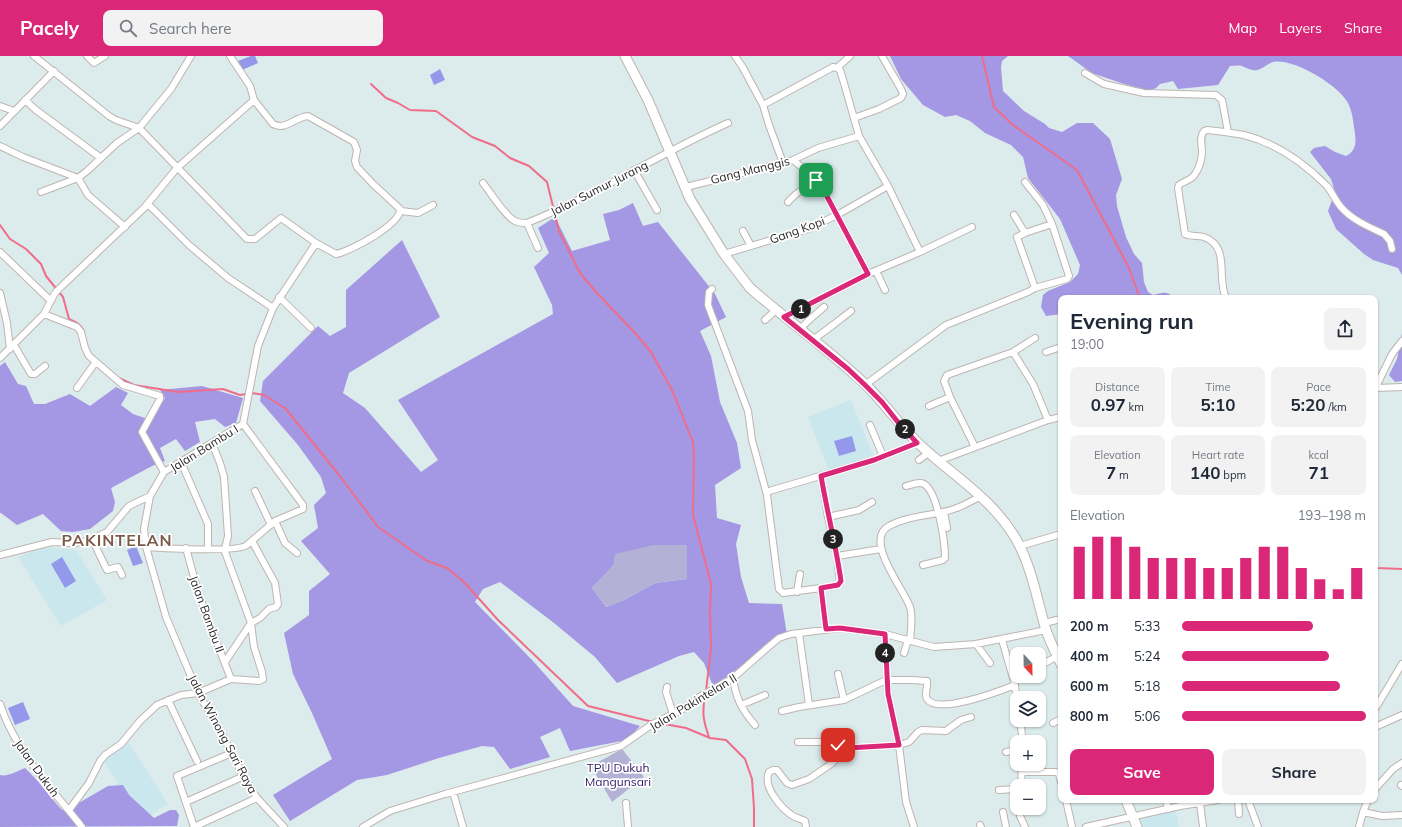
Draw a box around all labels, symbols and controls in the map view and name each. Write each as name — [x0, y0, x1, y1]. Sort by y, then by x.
search box — [103, 10, 383, 46]
text: Pacely — [20, 16, 79, 40]
icon: search — [117, 17, 139, 39]
text: Search here — [149, 19, 232, 38]
text: Map — [1228, 19, 1257, 37]
text: Layers — [1279, 19, 1322, 37]
text: Share — [1344, 19, 1382, 37]
street label: Gang Manggis — [709, 153, 791, 187]
street label: Jalan Sumur Jurang — [548, 157, 650, 219]
pin — [799, 163, 833, 197]
icon: arrive — [805, 169, 827, 191]
street label: Gang Kopi — [767, 213, 827, 247]
pin: 1 — [791, 299, 811, 319]
text: 1 — [798, 302, 804, 316]
text: Evening run — [1070, 307, 1194, 335]
button: share — [1324, 308, 1366, 350]
text: 19:00 — [1070, 336, 1104, 352]
text: Distance — [1095, 380, 1140, 394]
text: Time — [1206, 380, 1230, 394]
text: Pace — [1306, 380, 1331, 394]
text: 0.97 — [1091, 394, 1126, 415]
text: 5:10 — [1201, 394, 1235, 415]
text: 5:20 — [1291, 394, 1325, 415]
text: km — [1126, 400, 1144, 414]
text: /km — [1325, 400, 1347, 414]
pin: 2 — [895, 419, 915, 439]
street label: Jalan Bambu I — [167, 421, 241, 475]
text: 2 — [902, 422, 908, 436]
text: Elevation — [1094, 448, 1141, 462]
text: Heart rate — [1192, 448, 1244, 462]
text: kcal — [1309, 448, 1329, 462]
text: 7 — [1106, 462, 1116, 483]
text: 140 — [1190, 462, 1220, 483]
text: 71 — [1308, 462, 1329, 483]
text: m — [1116, 468, 1129, 482]
text: bpm — [1220, 468, 1246, 482]
text: Elevation — [1070, 507, 1125, 523]
text: 193–198 m — [1298, 507, 1366, 523]
pin: 3 — [823, 529, 843, 549]
district label: PAKINTELAN — [62, 530, 173, 550]
text: 3 — [830, 532, 836, 546]
street label: Jalan Bambu II — [186, 573, 228, 655]
text: 200 m — [1070, 618, 1109, 634]
text: 5:33 — [1134, 618, 1160, 634]
pin: 4 — [875, 643, 895, 663]
text: 4 — [882, 646, 888, 660]
north arrow — [1010, 647, 1046, 683]
map controls — [1010, 647, 1046, 815]
text: 400 m — [1070, 648, 1109, 664]
text: 5:24 — [1134, 648, 1160, 664]
street label: Jalan Pakintelan II — [647, 670, 739, 734]
street label: Jalan Winong Sari Raya — [185, 672, 261, 796]
text: 600 m — [1070, 678, 1109, 694]
text: 5:18 — [1134, 678, 1160, 694]
button: layers — [1010, 691, 1046, 727]
text: 800 m — [1070, 708, 1109, 724]
text: 5:06 — [1134, 708, 1160, 724]
pin — [821, 728, 855, 762]
icon: check — [827, 734, 849, 756]
button: + — [1010, 735, 1046, 771]
street label: Jalan Dukuh — [11, 736, 63, 800]
button: Save — [1070, 749, 1214, 795]
button: Share — [1222, 749, 1366, 795]
park label: TPU Dukuh Mangunsari — [585, 760, 651, 789]
button: − — [1010, 779, 1046, 815]

